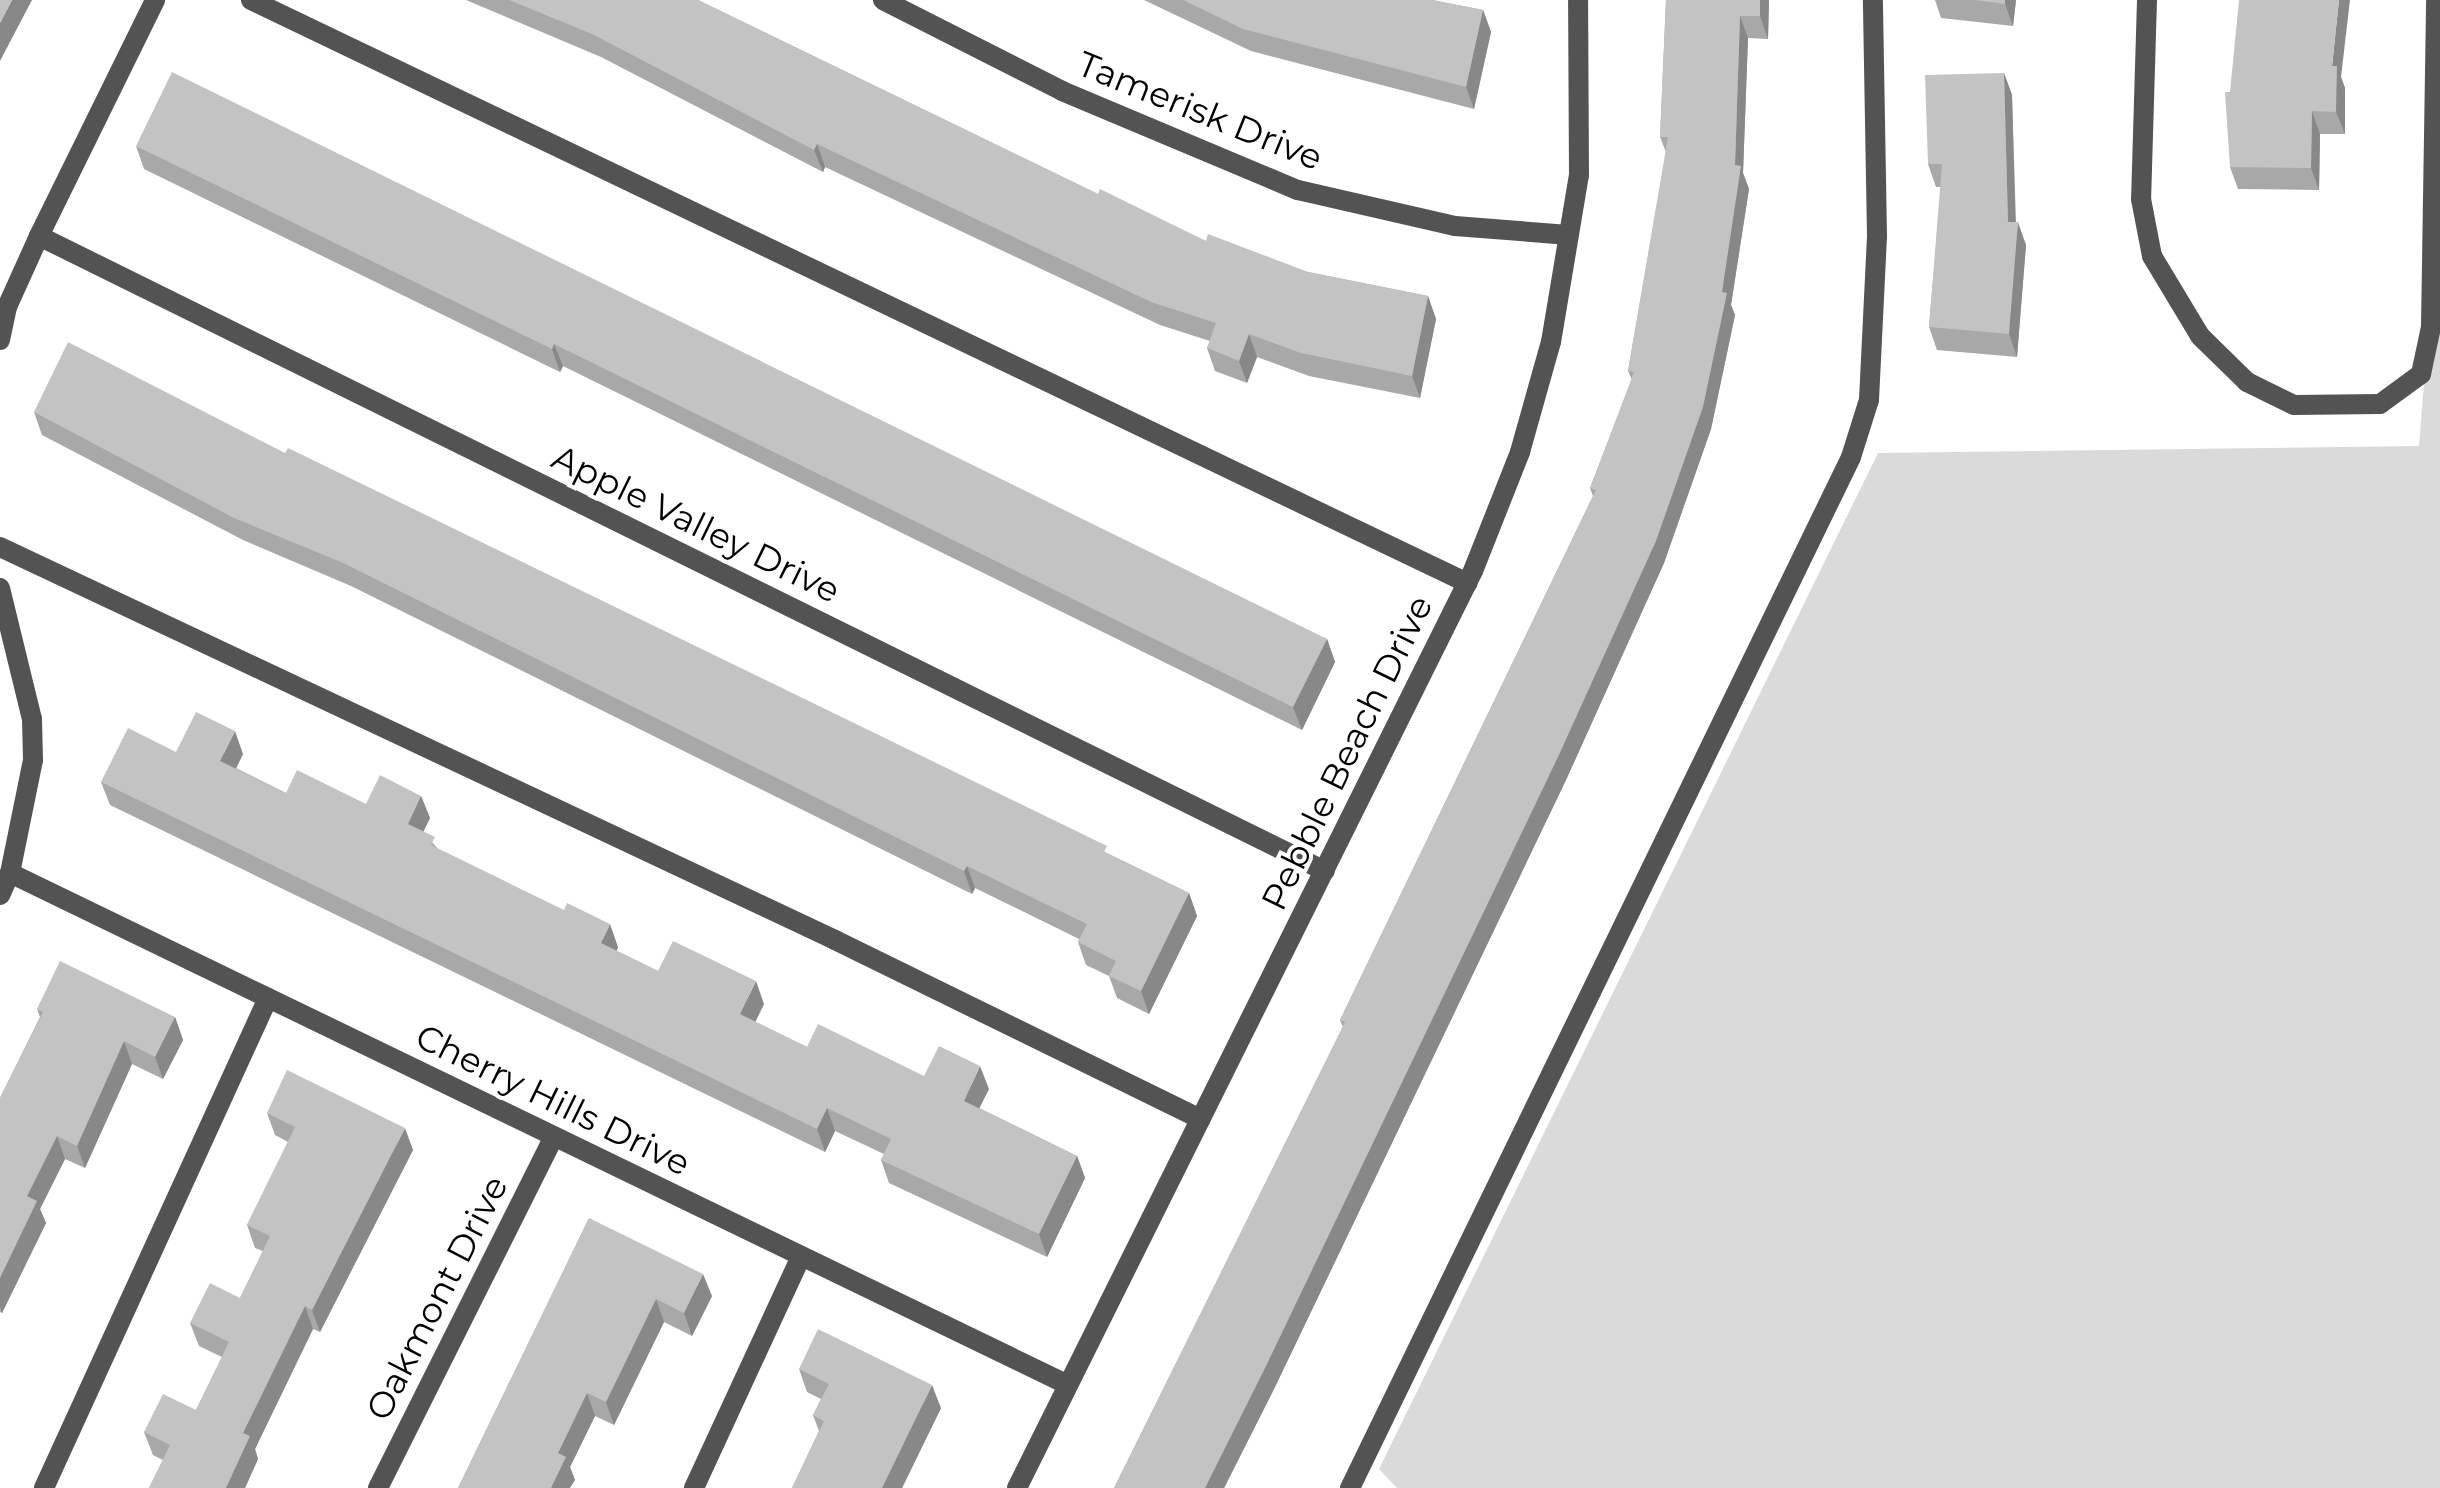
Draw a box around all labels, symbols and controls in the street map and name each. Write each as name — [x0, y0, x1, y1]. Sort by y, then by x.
street label: Tamerisk Drive — [1072, 43, 1328, 179]
street label: Apple Valley Drive — [545, 436, 847, 612]
street label: Pebble Beach Drive — [1253, 589, 1441, 917]
street label: Cherry Hills Drive — [409, 1015, 697, 1185]
street label: Oakmont Drive — [357, 1169, 517, 1427]

